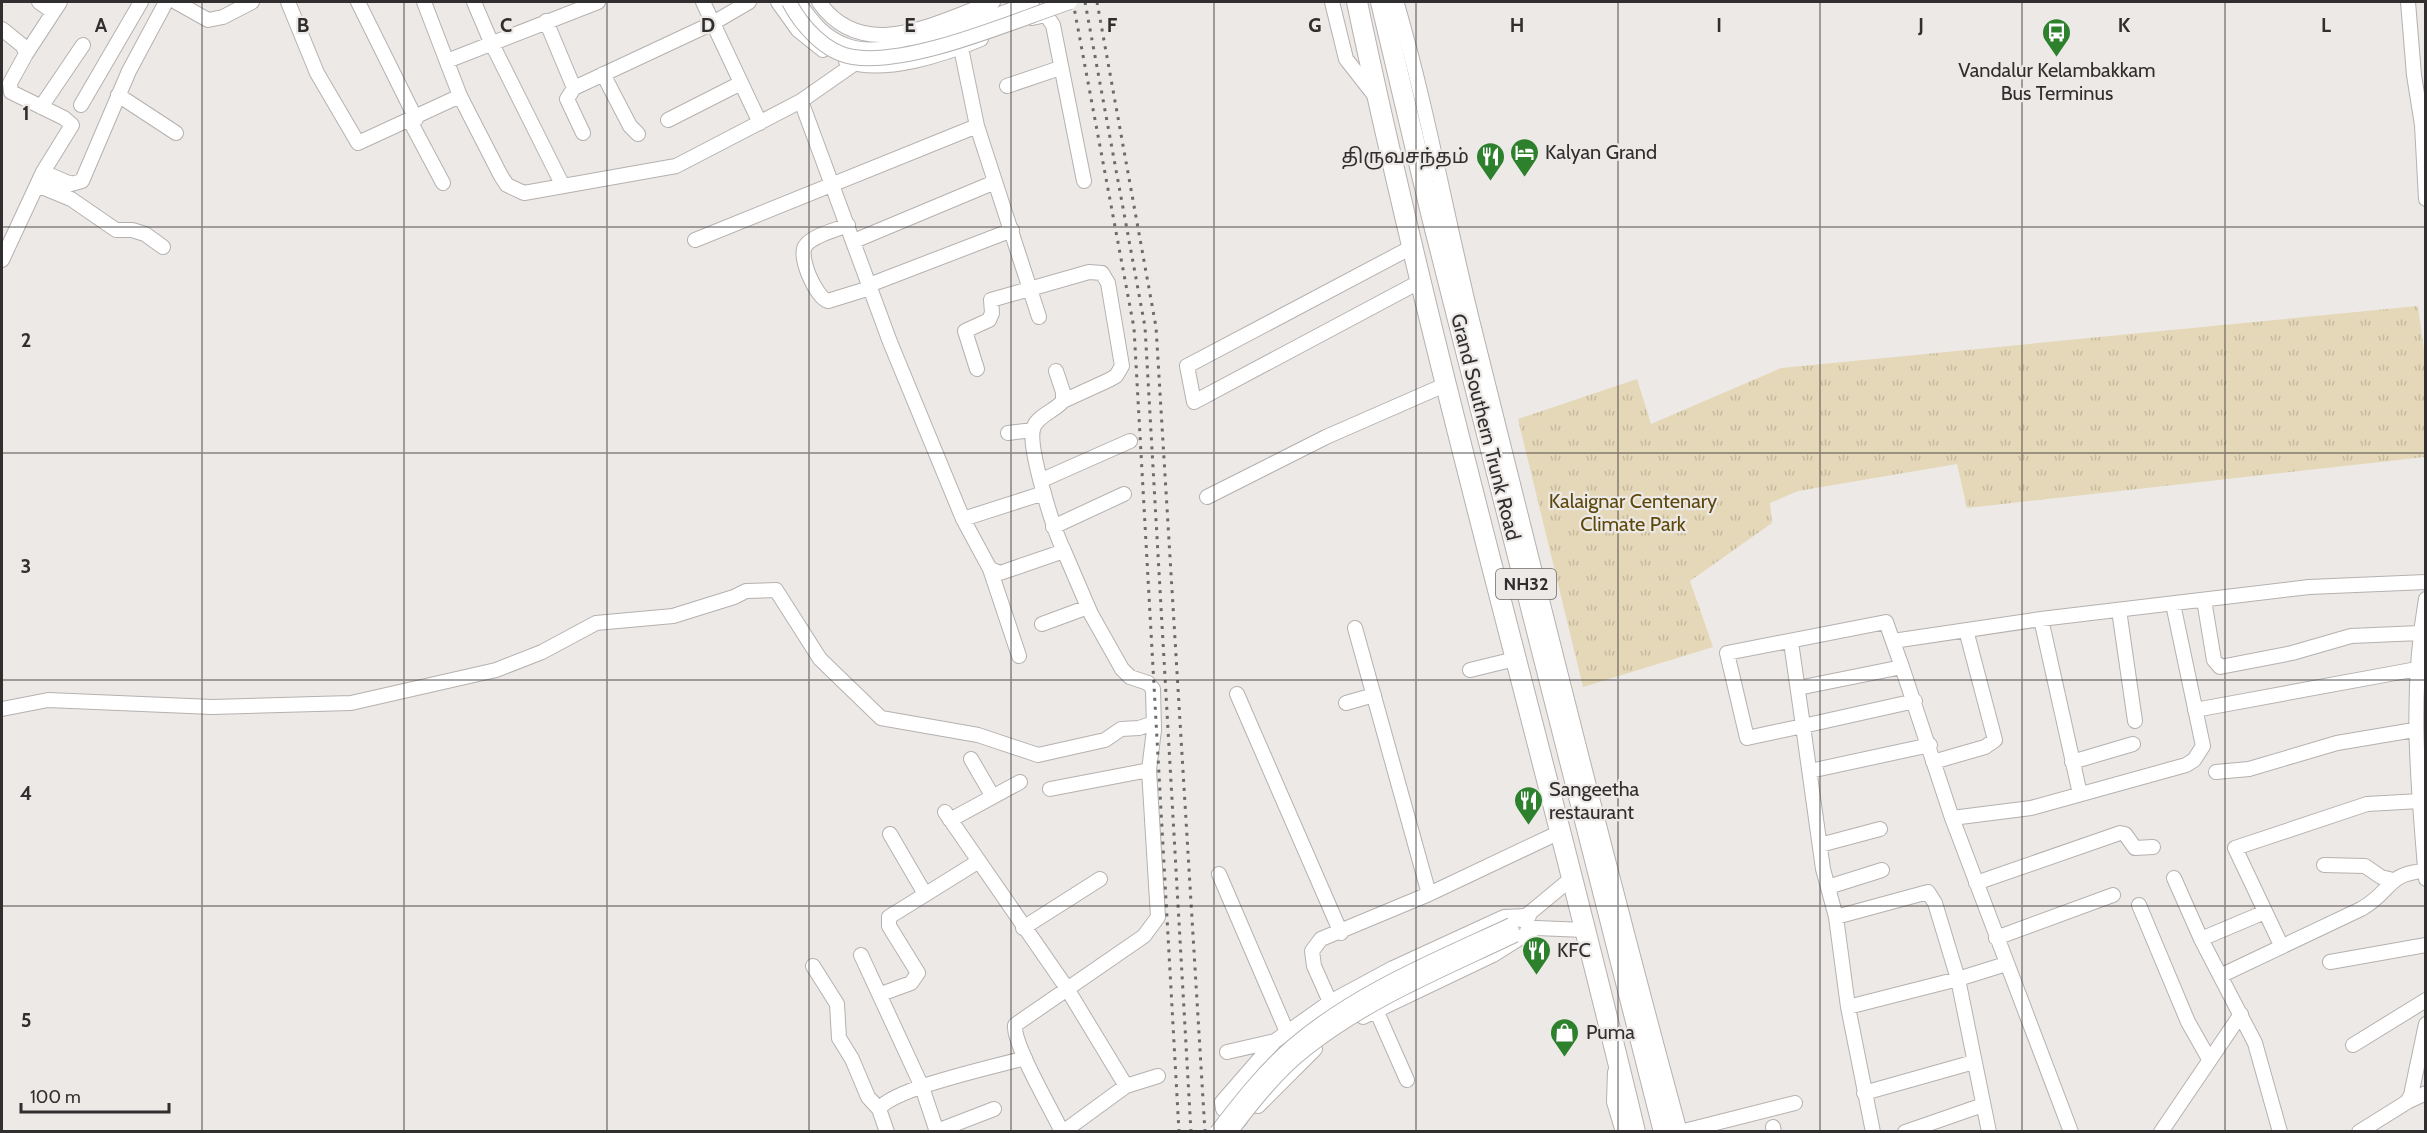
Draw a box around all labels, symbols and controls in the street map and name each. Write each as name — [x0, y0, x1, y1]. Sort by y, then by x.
text: A — [95, 13, 108, 37]
text: B — [297, 13, 309, 37]
text: C — [500, 13, 512, 37]
text: D — [701, 13, 715, 37]
text: E — [904, 13, 916, 37]
text: F — [1107, 13, 1118, 37]
text: G — [1308, 13, 1322, 37]
text: H — [1510, 13, 1524, 37]
text: I — [1716, 13, 1722, 37]
text: J — [1917, 13, 1924, 37]
text: K — [2118, 13, 2131, 37]
text: L — [2321, 13, 2331, 37]
bus stop icon: Vandalur Kelambakkam Bus Terminus — [2041, 16, 2073, 58]
place label: Vandalur Kelambakkam Bus Terminus — [1958, 58, 2156, 105]
text: 1 — [22, 101, 30, 125]
hotel icon: Kalyan Grand — [1508, 136, 1540, 178]
restaurant icon: திருவசந்தம் — [1474, 140, 1506, 182]
place label: Kalyan Grand — [1545, 140, 1657, 164]
place label: திருவசந்தம் — [1341, 144, 1469, 170]
street label: Grand Southern Trunk Road — [1446, 311, 1526, 543]
text: 2 — [21, 328, 31, 352]
park label: Kalaignar Centenary Climate Park — [1549, 489, 1717, 536]
text: 3 — [21, 554, 31, 578]
road number: NH32 — [1496, 569, 1556, 599]
place label: Sangeetha restaurant — [1549, 777, 1639, 824]
text: 4 — [20, 781, 32, 805]
restaurant icon: Sangeetha restaurant — [1512, 784, 1544, 826]
restaurant icon: KFC — [1520, 934, 1552, 976]
place label: KFC — [1557, 938, 1591, 962]
text: 5 — [21, 1008, 31, 1032]
shop icon: Puma — [1549, 1016, 1581, 1058]
place label: Puma — [1586, 1020, 1635, 1044]
scale bar — [21, 1076, 170, 1114]
text: 100 m — [30, 1086, 81, 1108]

